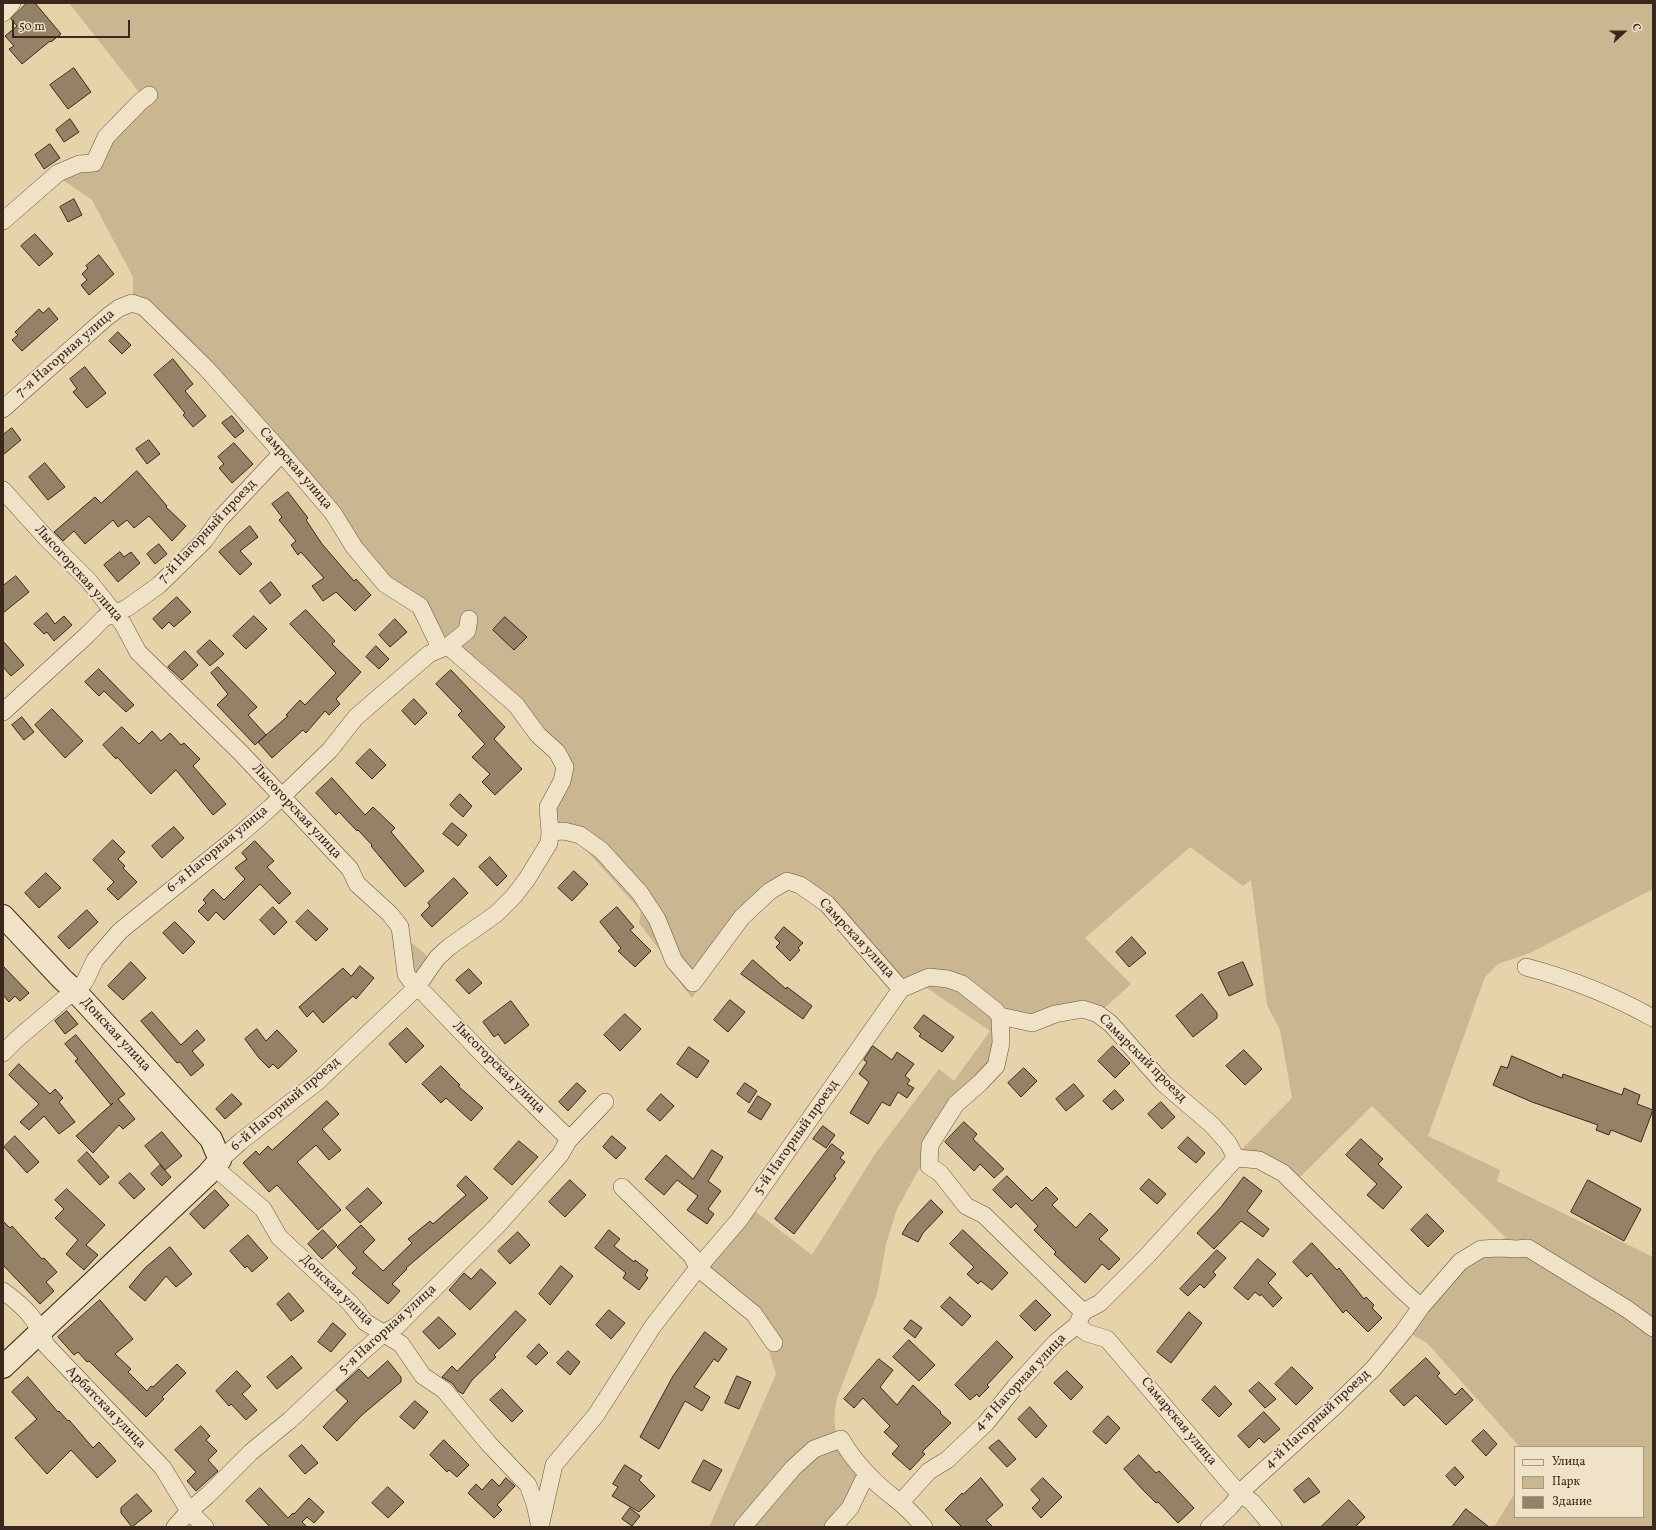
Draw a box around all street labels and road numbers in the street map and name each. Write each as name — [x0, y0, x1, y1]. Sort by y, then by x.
street label: 7-я Нагорная улица — [13, 306, 119, 402]
street label: Самрская улица — [255, 424, 335, 514]
street label: 7-й Нагорный проезд — [155, 476, 261, 588]
street label: Лысогорская улица — [30, 522, 126, 626]
street label: Лысогорская улица — [247, 761, 345, 863]
street label: 6-я Нагорная улица — [164, 803, 272, 897]
street label: Самрская улица — [815, 895, 897, 983]
street label: Донская улица — [76, 994, 154, 1076]
street label: Самарский проезд — [1094, 1011, 1190, 1107]
street label: Лысогорская улица — [448, 1018, 548, 1118]
street label: 6-й Нагорный проезд — [228, 1054, 344, 1156]
street label: 5-й Нагорный проезд — [751, 1077, 843, 1199]
street label: Донская улица — [296, 1252, 376, 1330]
street label: 5-я Нагорная улица — [335, 1282, 441, 1378]
street label: 4-я Нагорная улица — [971, 1331, 1071, 1435]
street label: Арбатская улица — [61, 1363, 149, 1453]
street label: 4-й Нагорный проезд — [1262, 1367, 1374, 1473]
street label: Самарская улица — [1136, 1374, 1220, 1470]

